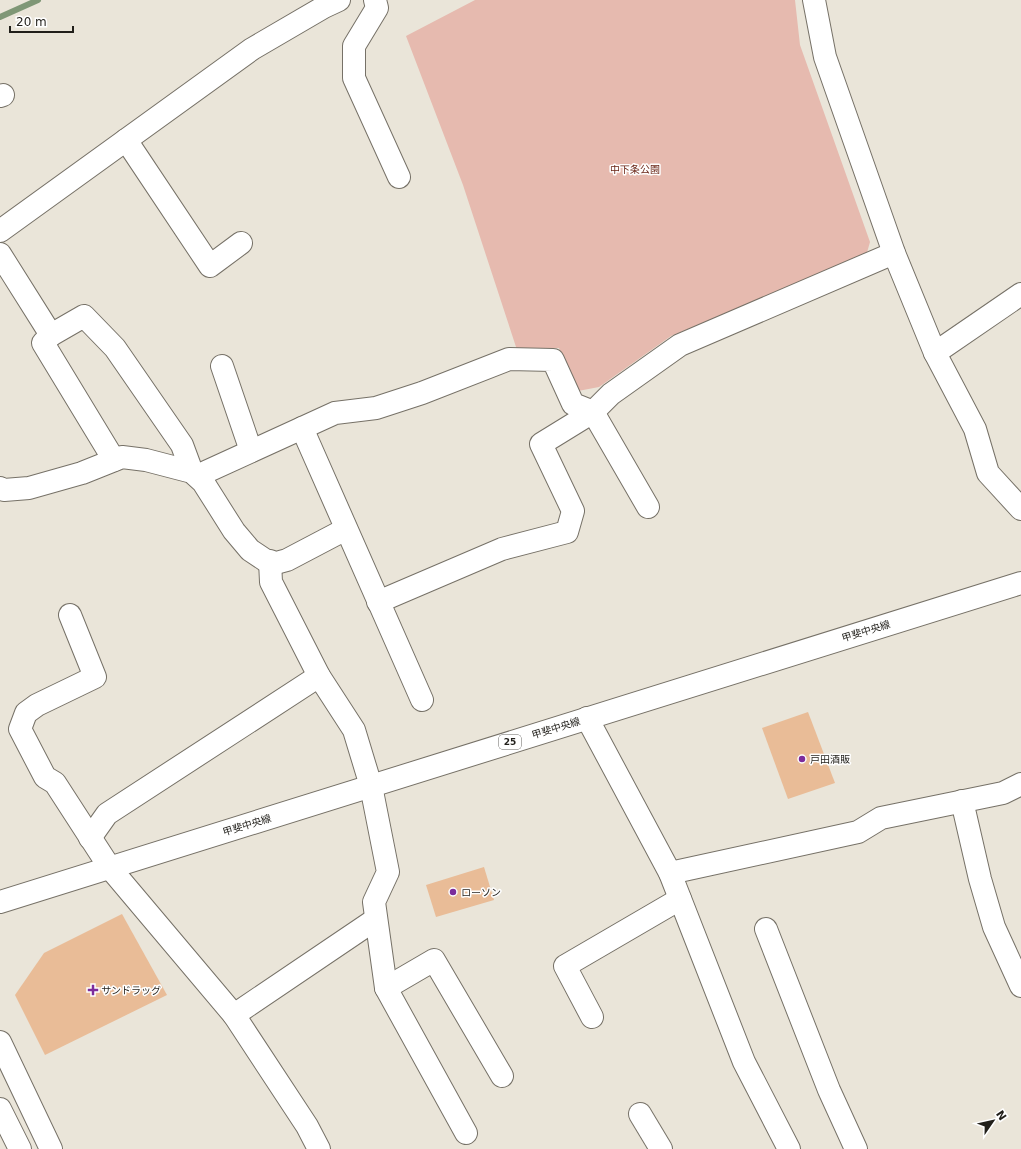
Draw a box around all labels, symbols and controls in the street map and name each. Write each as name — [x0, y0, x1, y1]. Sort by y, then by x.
scale bar — [10, 8, 73, 34]
text: 20 m — [16, 15, 47, 29]
park label: 中下条公園 — [610, 164, 660, 175]
street label: 甲斐中央線 — [840, 618, 892, 644]
street label: 甲斐中央線 — [530, 715, 582, 741]
road number: 25 — [499, 735, 521, 749]
marker: 戸田酒販 — [797, 754, 807, 764]
place label: 戸田酒販 — [810, 754, 850, 765]
street label: 甲斐中央線 — [221, 812, 273, 838]
marker: ローソン — [448, 887, 458, 897]
place label: ローソン — [461, 887, 501, 898]
marker: サンドラッグ — [88, 985, 98, 995]
place label: サンドラッグ — [101, 985, 161, 996]
north arrow — [973, 1101, 1013, 1141]
text: N — [993, 1108, 1009, 1123]

